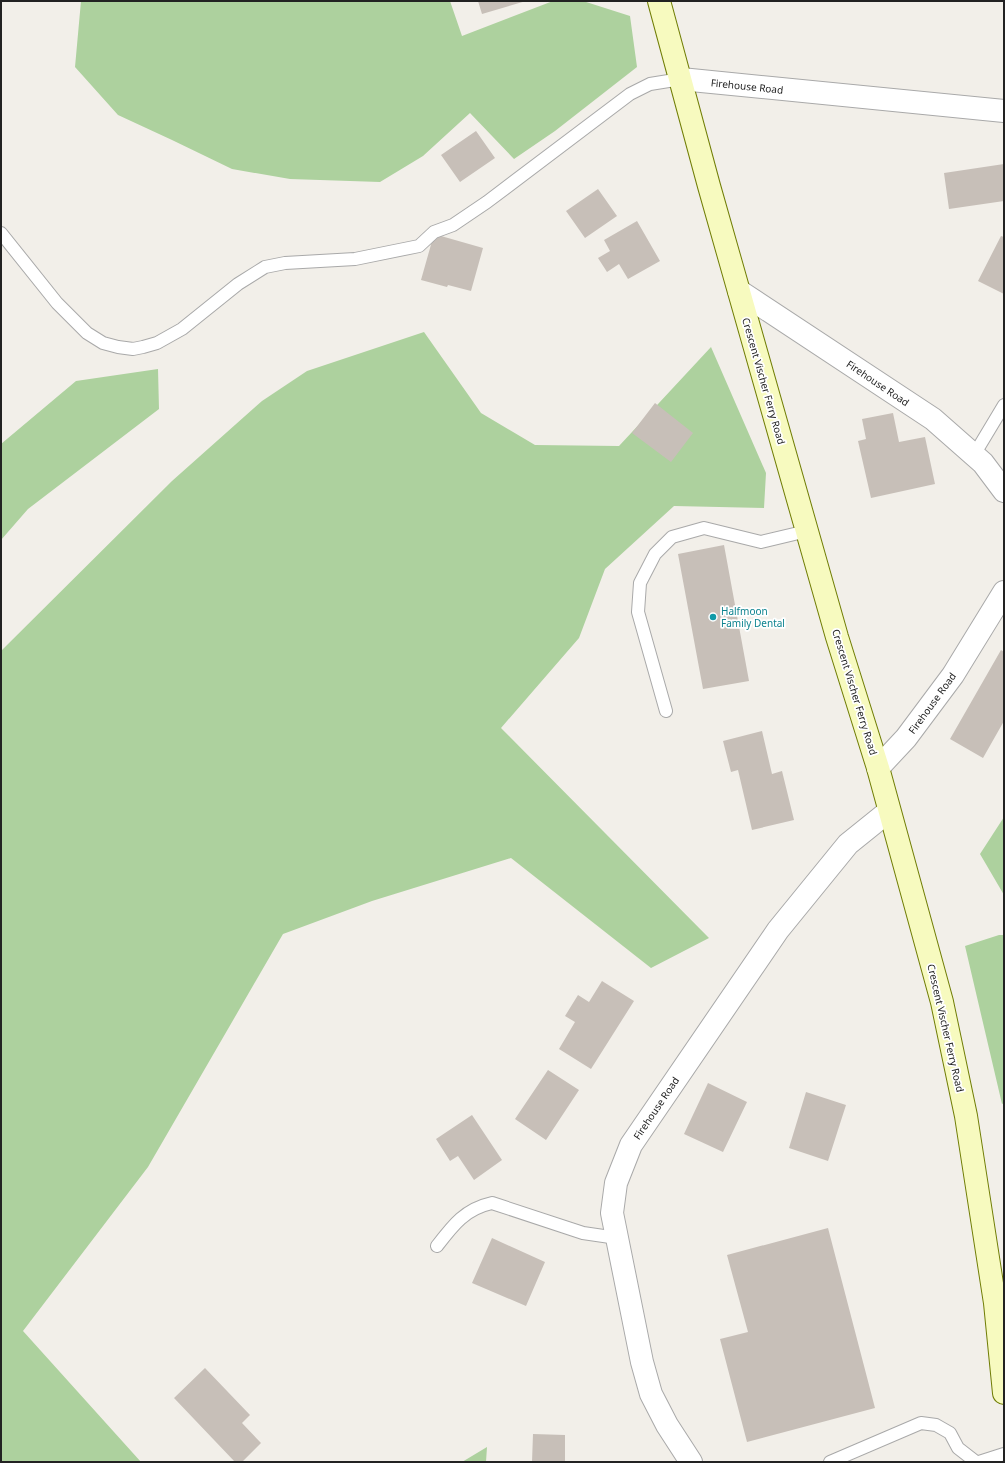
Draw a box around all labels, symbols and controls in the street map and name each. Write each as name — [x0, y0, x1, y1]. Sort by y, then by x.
street label: Firehouse Road — [710, 75, 784, 97]
street label: Crescent Vischer Ferry Road — [739, 316, 789, 446]
street label: Firehouse Road — [844, 357, 912, 409]
place label: Halfmoon Family Dental — [721, 604, 785, 630]
marker: Halfmoon Family Dental — [708, 612, 718, 622]
street label: Crescent Vischer Ferry Road — [829, 627, 881, 757]
street label: Firehouse Road — [905, 669, 959, 737]
street label: Crescent Vischer Ferry Road — [924, 963, 968, 1093]
street label: Firehouse Road — [630, 1074, 682, 1142]

